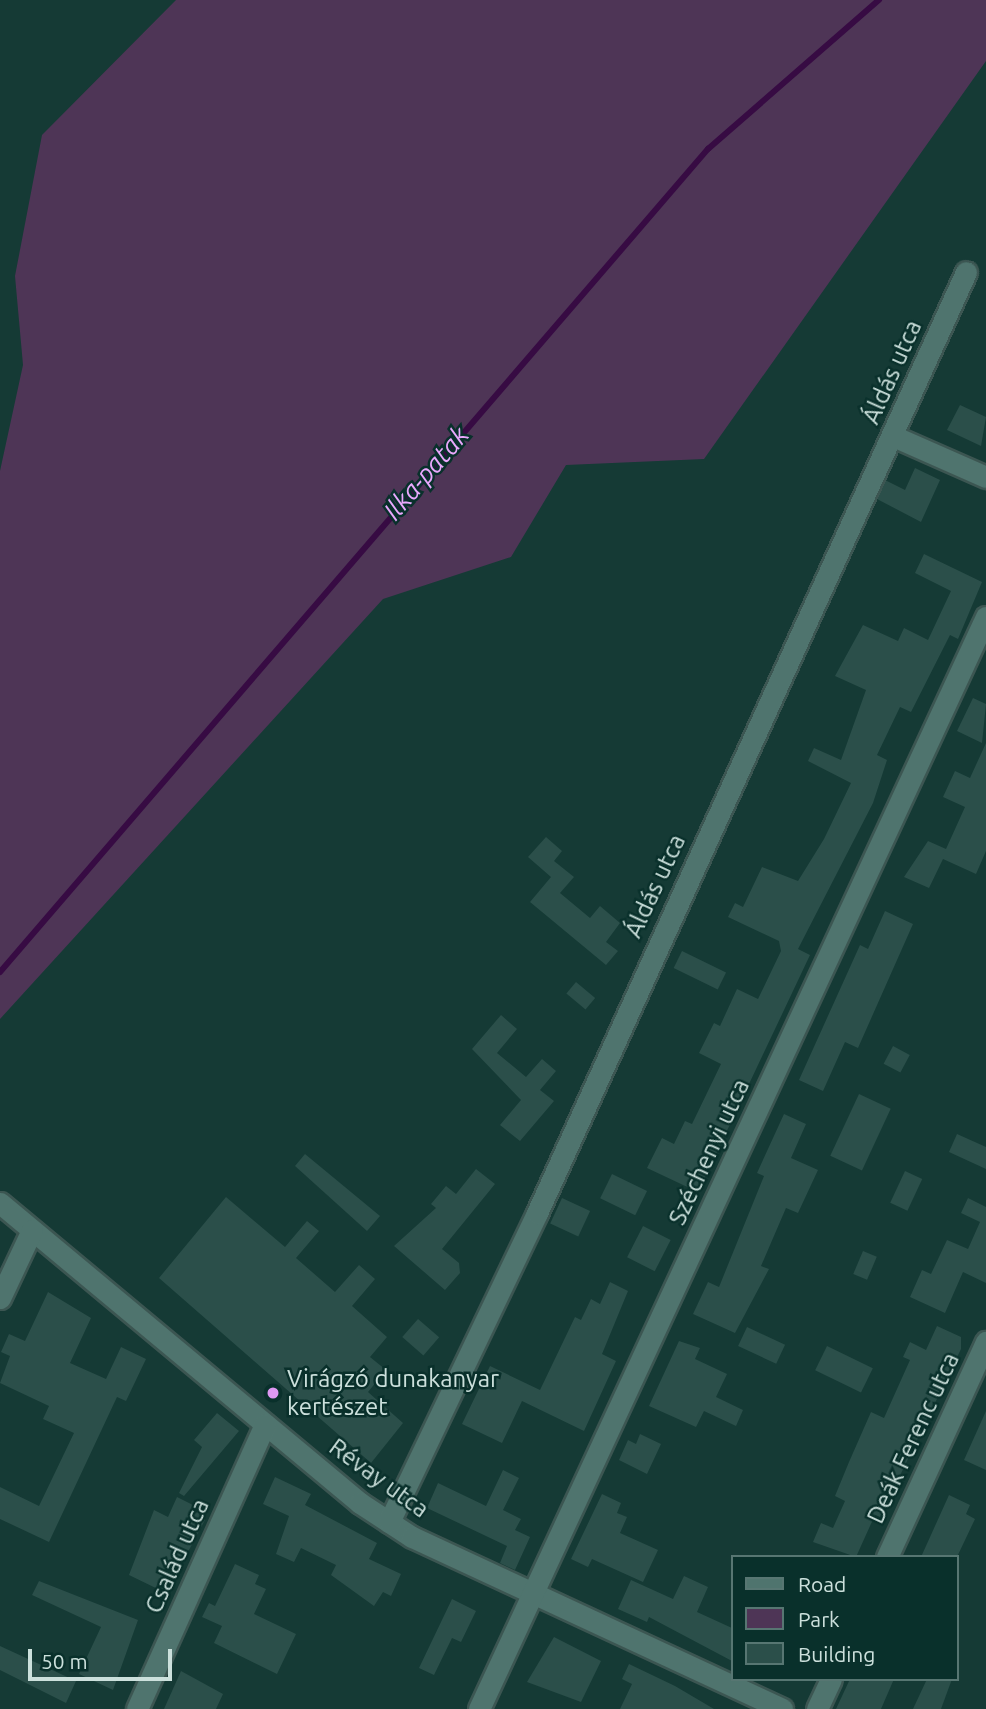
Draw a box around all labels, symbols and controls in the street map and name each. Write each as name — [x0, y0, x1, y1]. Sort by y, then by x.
street label: Áldás utca — [856, 316, 928, 428]
water label: Ilka-patak — [377, 420, 475, 526]
street label: Áldás utca — [619, 830, 691, 942]
street label: Széchenyi utca — [663, 1074, 755, 1230]
street label: Deák Ferenc utca — [861, 1348, 965, 1528]
place label: Virágzó dunakanyar kertészet — [287, 1365, 499, 1421]
marker: Virágzó dunakanyar kertészet — [265, 1385, 281, 1401]
street label: Révay utca — [324, 1432, 434, 1524]
street label: Család utca — [139, 1494, 215, 1618]
legend — [730, 1555, 958, 1681]
text: Road — [798, 1572, 846, 1596]
text: Park — [798, 1607, 840, 1631]
scale bar — [32, 1636, 175, 1680]
text: Building — [798, 1642, 875, 1666]
text: 50 m — [41, 1649, 88, 1673]

